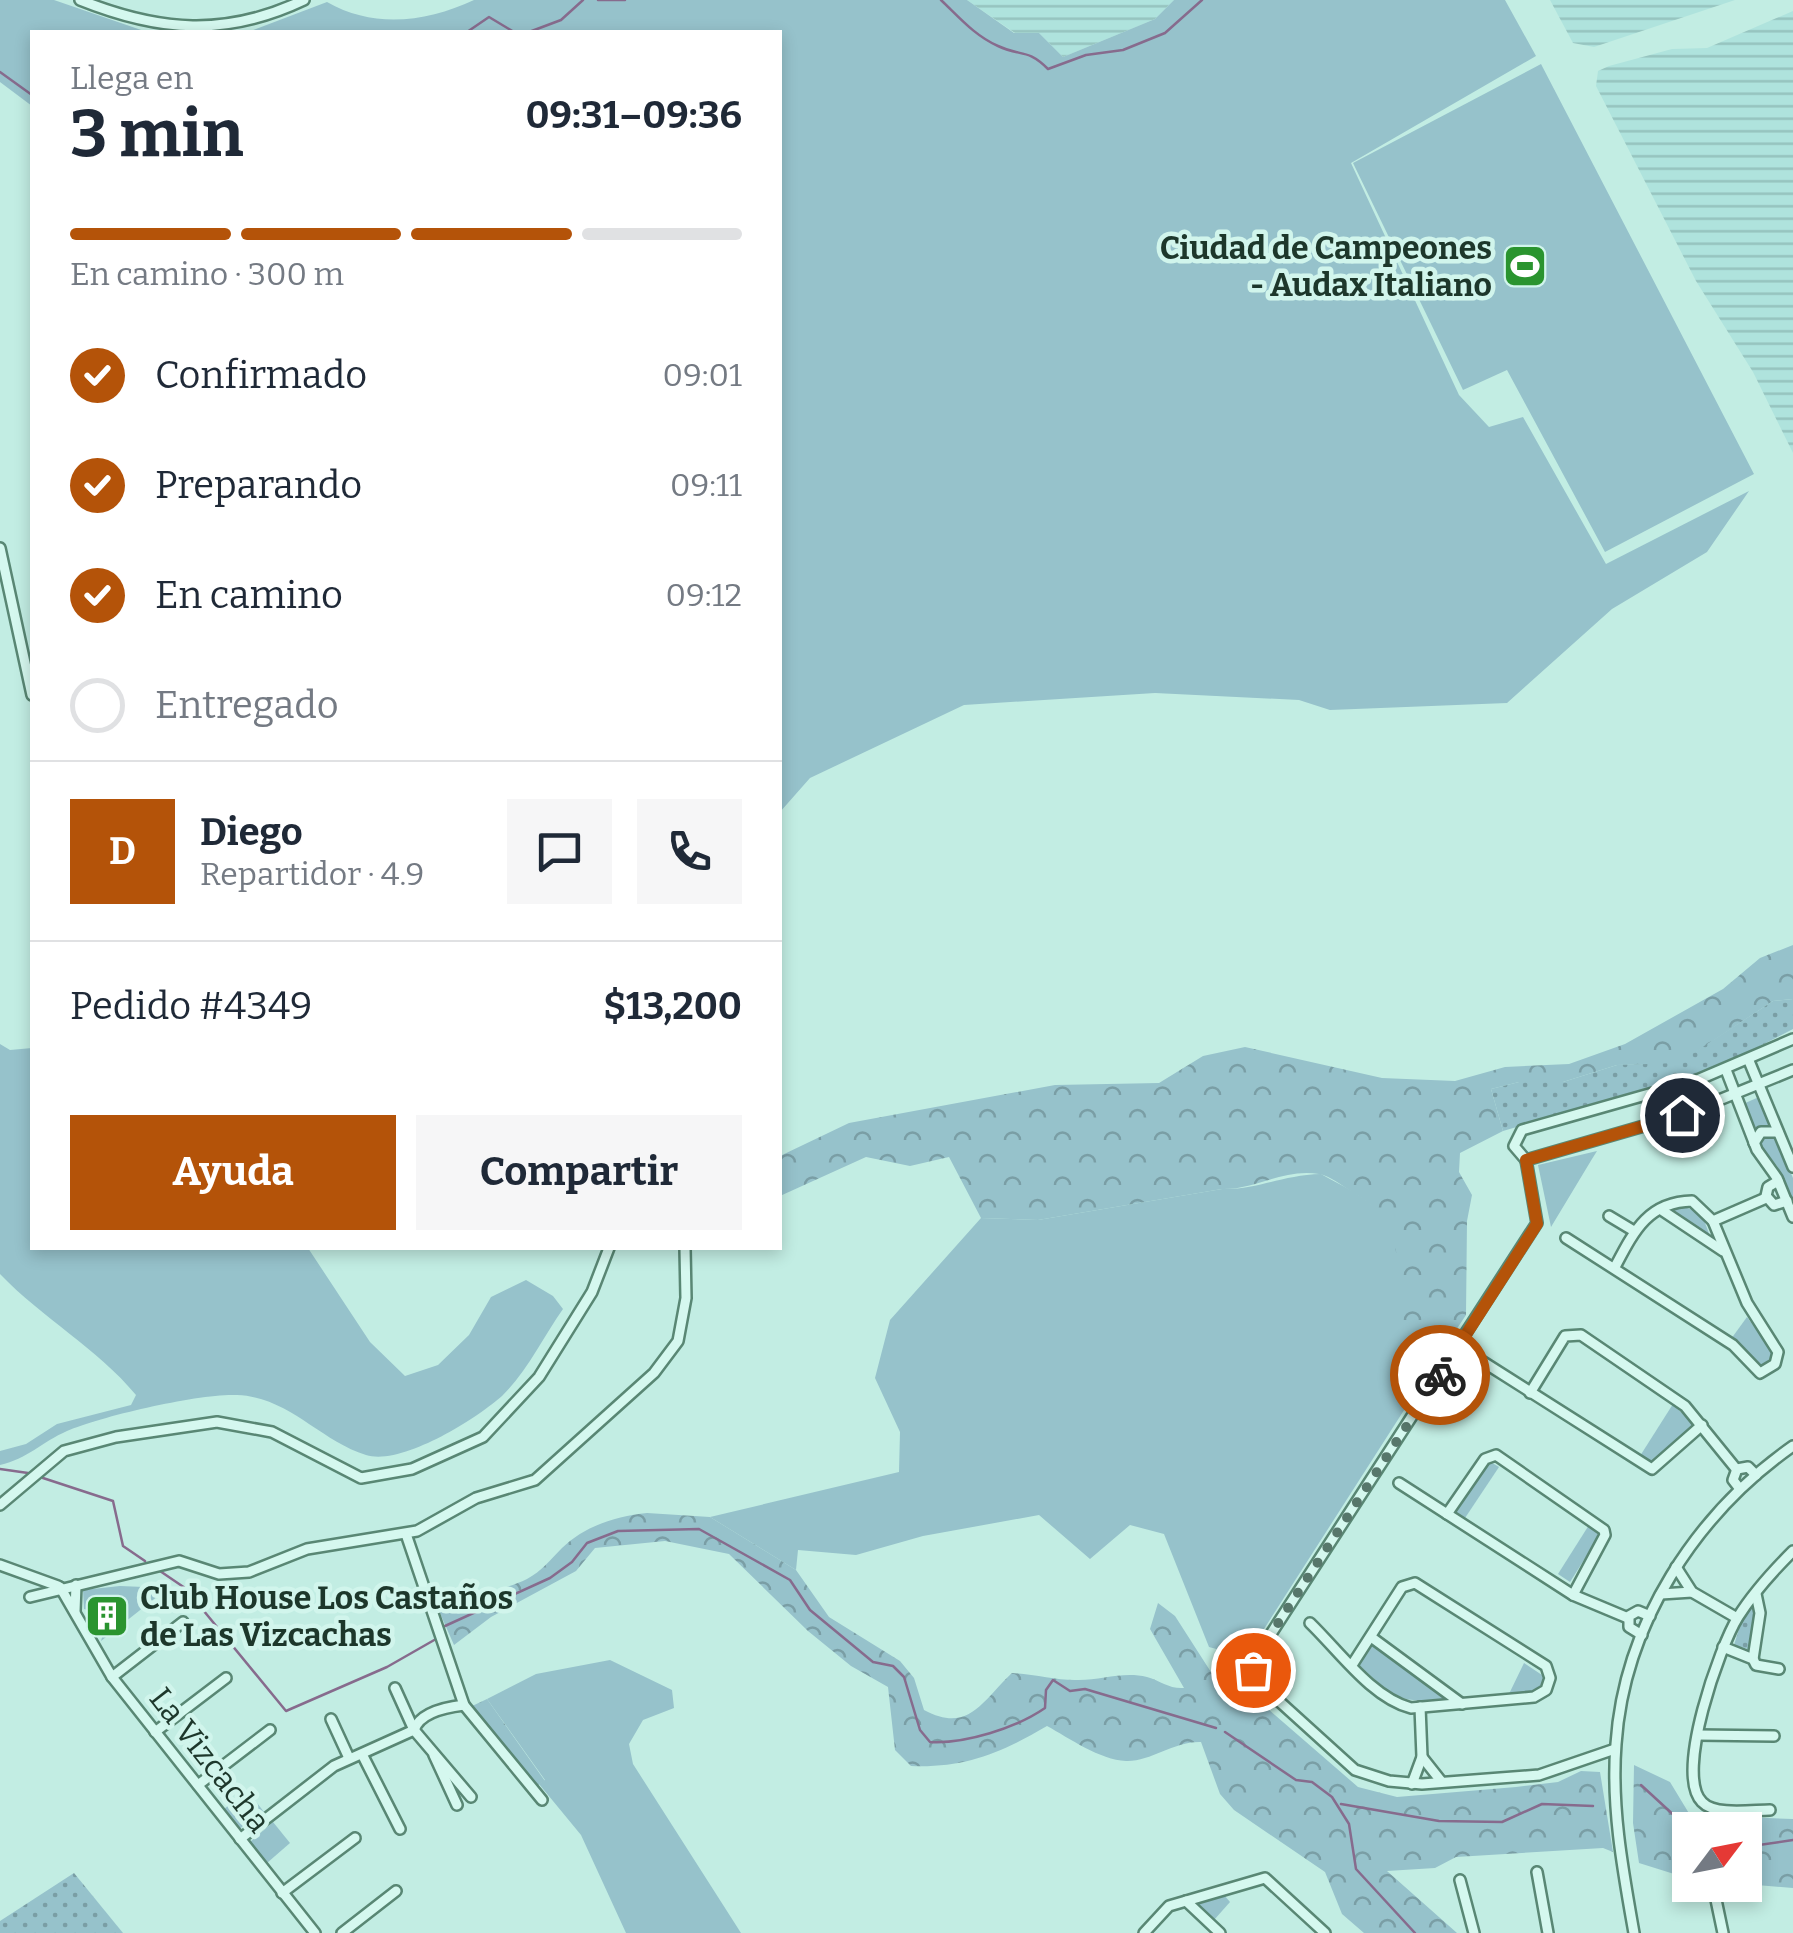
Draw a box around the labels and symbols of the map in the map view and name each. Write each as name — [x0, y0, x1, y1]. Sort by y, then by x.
place label: Ciudad de Campeones - Audax Italiano — [1160, 229, 1492, 304]
sports icon: Ciudad de Campeones - Audax Italiano — [1502, 243, 1548, 289]
pin — [1640, 1073, 1725, 1158]
courier — [1390, 1325, 1490, 1425]
place label: Club House Los Castaños de Las Vizcachas — [140, 1579, 513, 1654]
building icon: Club House Los Castaños de Las Vizcachas — [84, 1593, 130, 1639]
pin — [1211, 1628, 1296, 1713]
street label: La Vizcacha — [142, 1680, 278, 1840]
north arrow — [1672, 1812, 1762, 1902]

